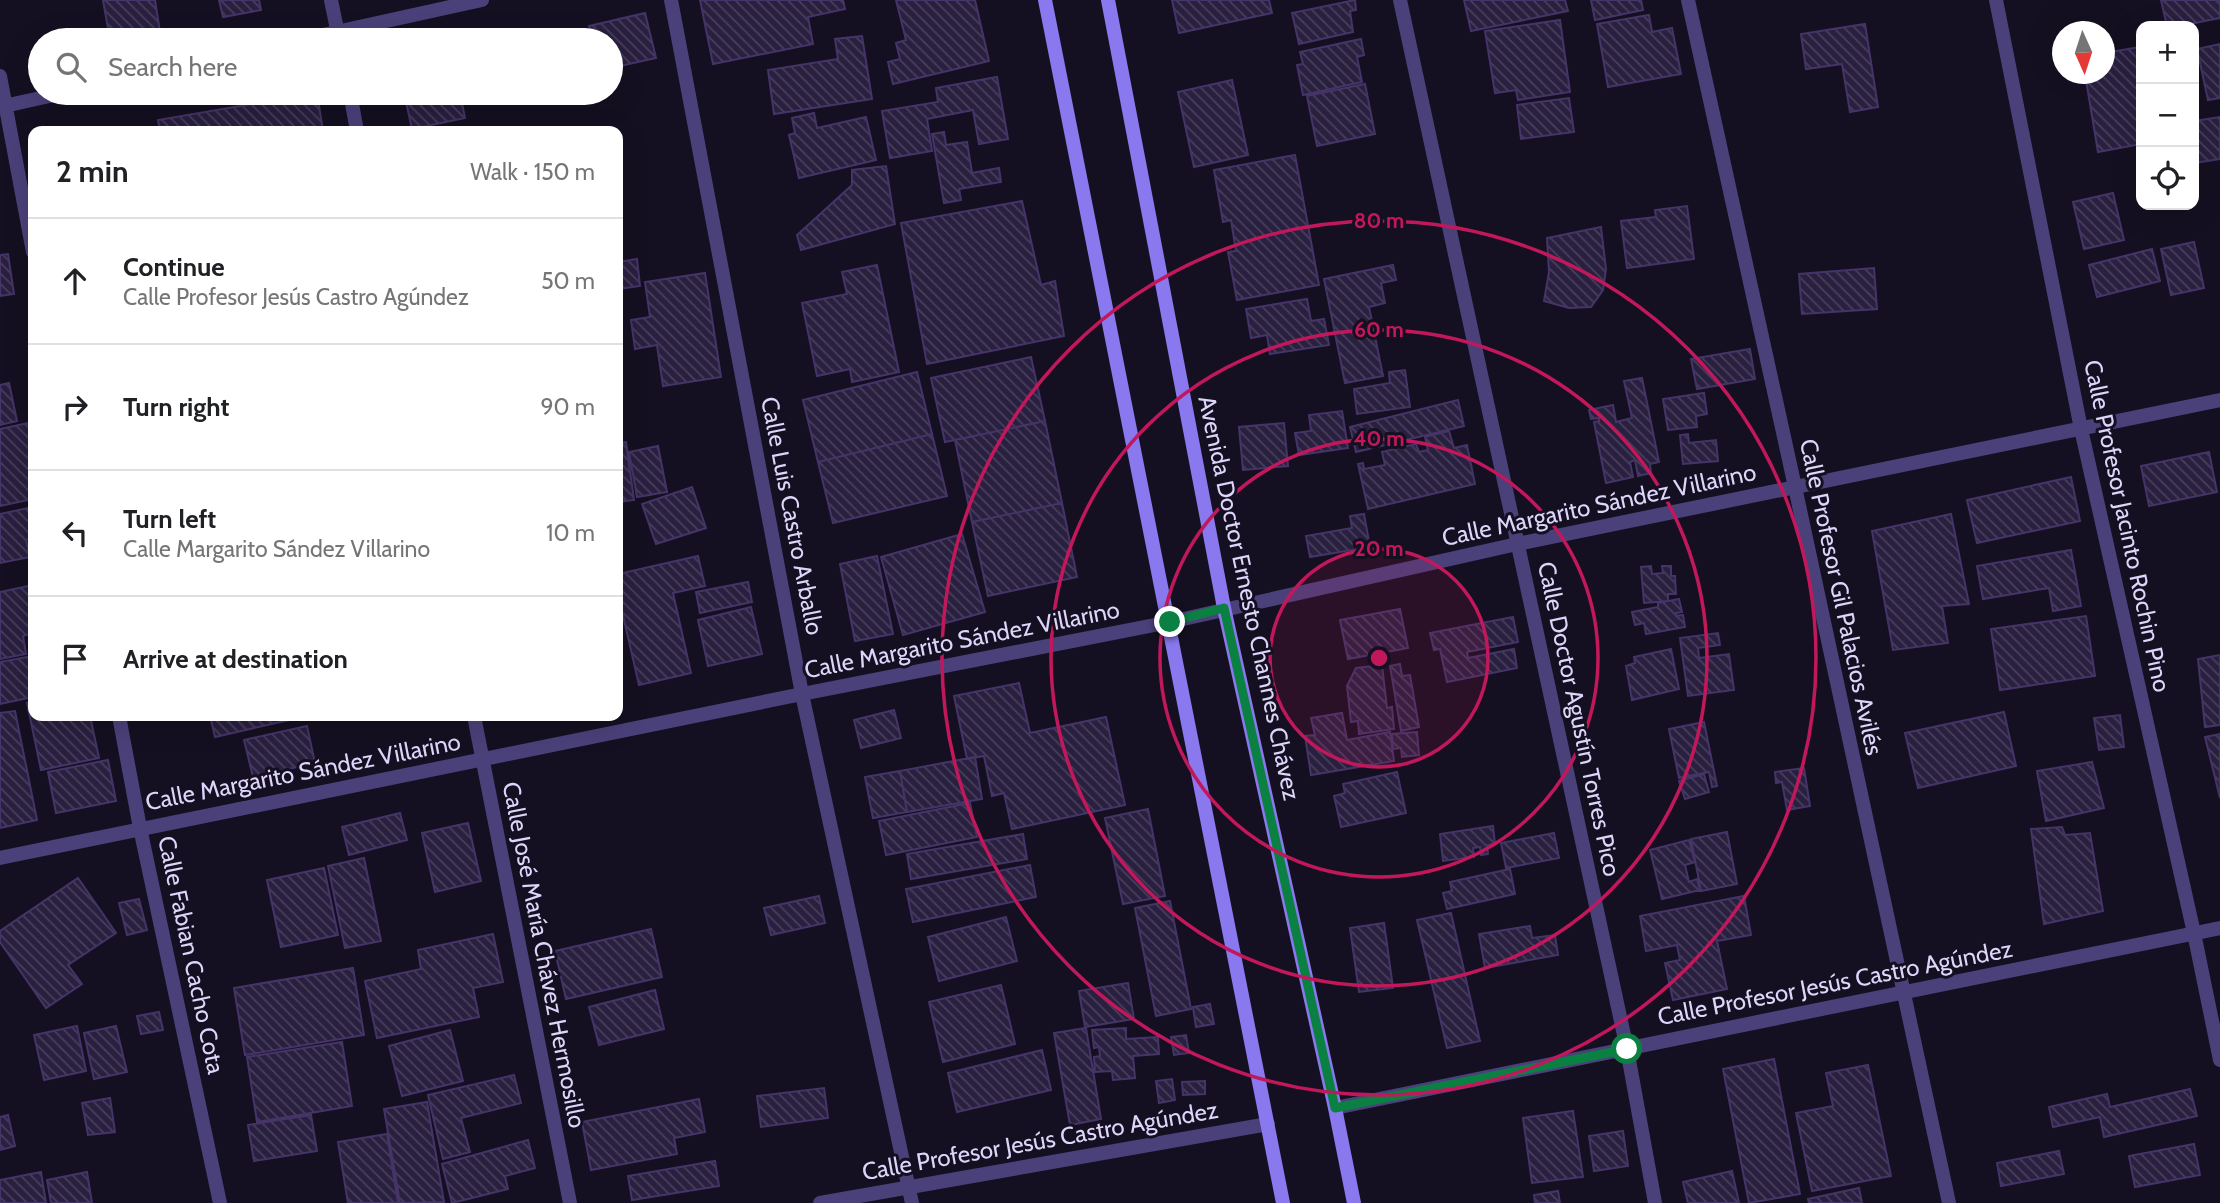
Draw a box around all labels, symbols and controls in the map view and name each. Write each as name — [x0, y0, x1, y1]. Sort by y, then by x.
north arrow — [2052, 21, 2115, 84]
map controls — [2136, 21, 2199, 210]
button: + — [2136, 21, 2199, 84]
search box — [28, 28, 623, 105]
icon: search — [52, 48, 90, 86]
text: Search here — [108, 51, 237, 83]
button: − — [2136, 84, 2199, 147]
button: locate — [2136, 147, 2199, 210]
text: 2 min — [56, 153, 128, 190]
text: Walk · 150 m — [470, 158, 595, 186]
text: 80 m — [1354, 208, 1404, 233]
text: Continue — [123, 251, 225, 283]
icon: ahead — [56, 262, 94, 300]
text: 50 m — [541, 267, 595, 295]
text: Calle Profesor Jesús Castro Agúndez — [123, 283, 469, 311]
text: 60 m — [1354, 317, 1404, 342]
street label: Calle Profesor Jacinto Rochin Pino — [2078, 357, 2177, 695]
icon: right — [56, 388, 94, 426]
text: Turn right — [123, 391, 229, 423]
text: 90 m — [541, 393, 595, 421]
street label: Avenida Doctor Ernesto Channes Chávez — [1192, 393, 1307, 803]
street label: Calle Luis Castro Arballo — [755, 394, 830, 637]
text: 40 m — [1354, 426, 1404, 451]
street label: Calle Profesor Gil Palacios Avilés — [1794, 436, 1889, 758]
street label: Calle Margarito Sández Villarino — [1439, 457, 1759, 552]
text: Turn left — [123, 503, 216, 535]
icon: left — [56, 514, 94, 552]
text: 10 m — [546, 519, 595, 547]
text: Calle Margarito Sández Villarino — [123, 535, 430, 563]
text: 20 m — [1355, 536, 1403, 561]
street label: Calle Doctor Agustín Torres Pico — [1532, 559, 1627, 879]
street label: Calle Margarito Sández Villarino — [802, 595, 1122, 684]
route end — [1154, 606, 1185, 637]
icon: arrive — [56, 640, 94, 678]
text: Arrive at destination — [123, 643, 348, 675]
centre of rings — [1367, 646, 1391, 670]
street label: Calle Margarito Sández Villarino — [143, 727, 463, 816]
street label: Calle José María Chávez Hermosillo — [497, 779, 592, 1130]
street label: Calle Fabian Cacho Cota — [152, 833, 231, 1077]
street label: Calle Profesor Jesús Castro Agúndez — [1655, 934, 2015, 1031]
route start — [1611, 1033, 1642, 1064]
street label: Calle Profesor Jesús Castro Agúndez — [860, 1095, 1220, 1186]

